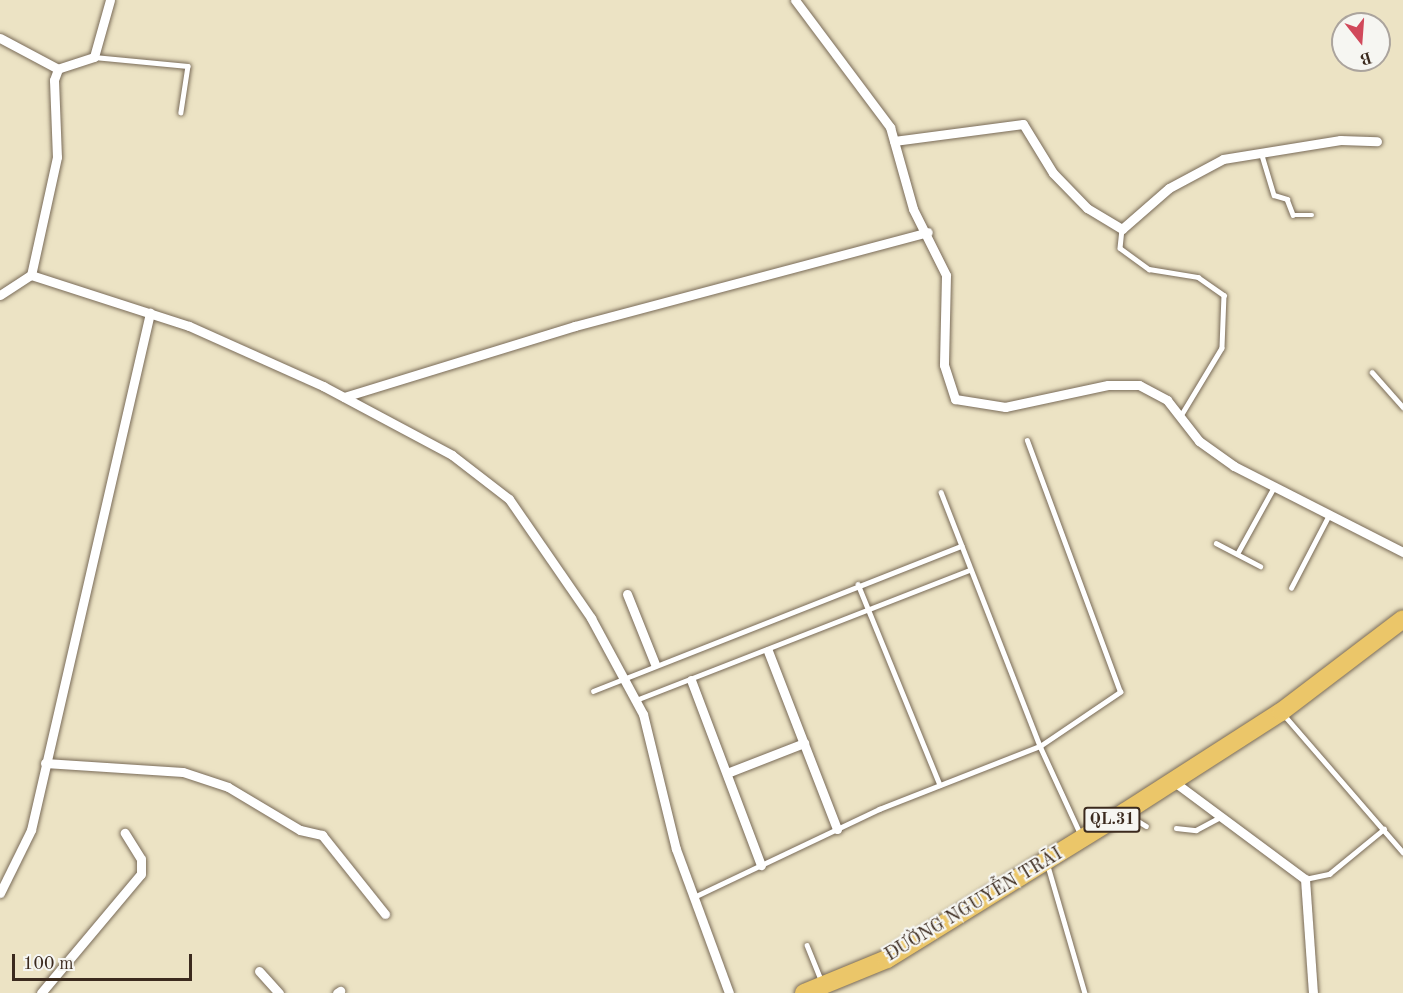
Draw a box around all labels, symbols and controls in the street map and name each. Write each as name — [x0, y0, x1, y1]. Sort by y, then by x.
north arrow — [1331, 12, 1391, 72]
text: B — [1358, 48, 1373, 67]
road number: QL.31 — [1082, 807, 1142, 833]
street label: ĐƯỜNG NGUYỄN TRÃI — [881, 843, 1067, 967]
scale bar — [15, 942, 195, 980]
text: 100 m — [23, 955, 74, 973]

